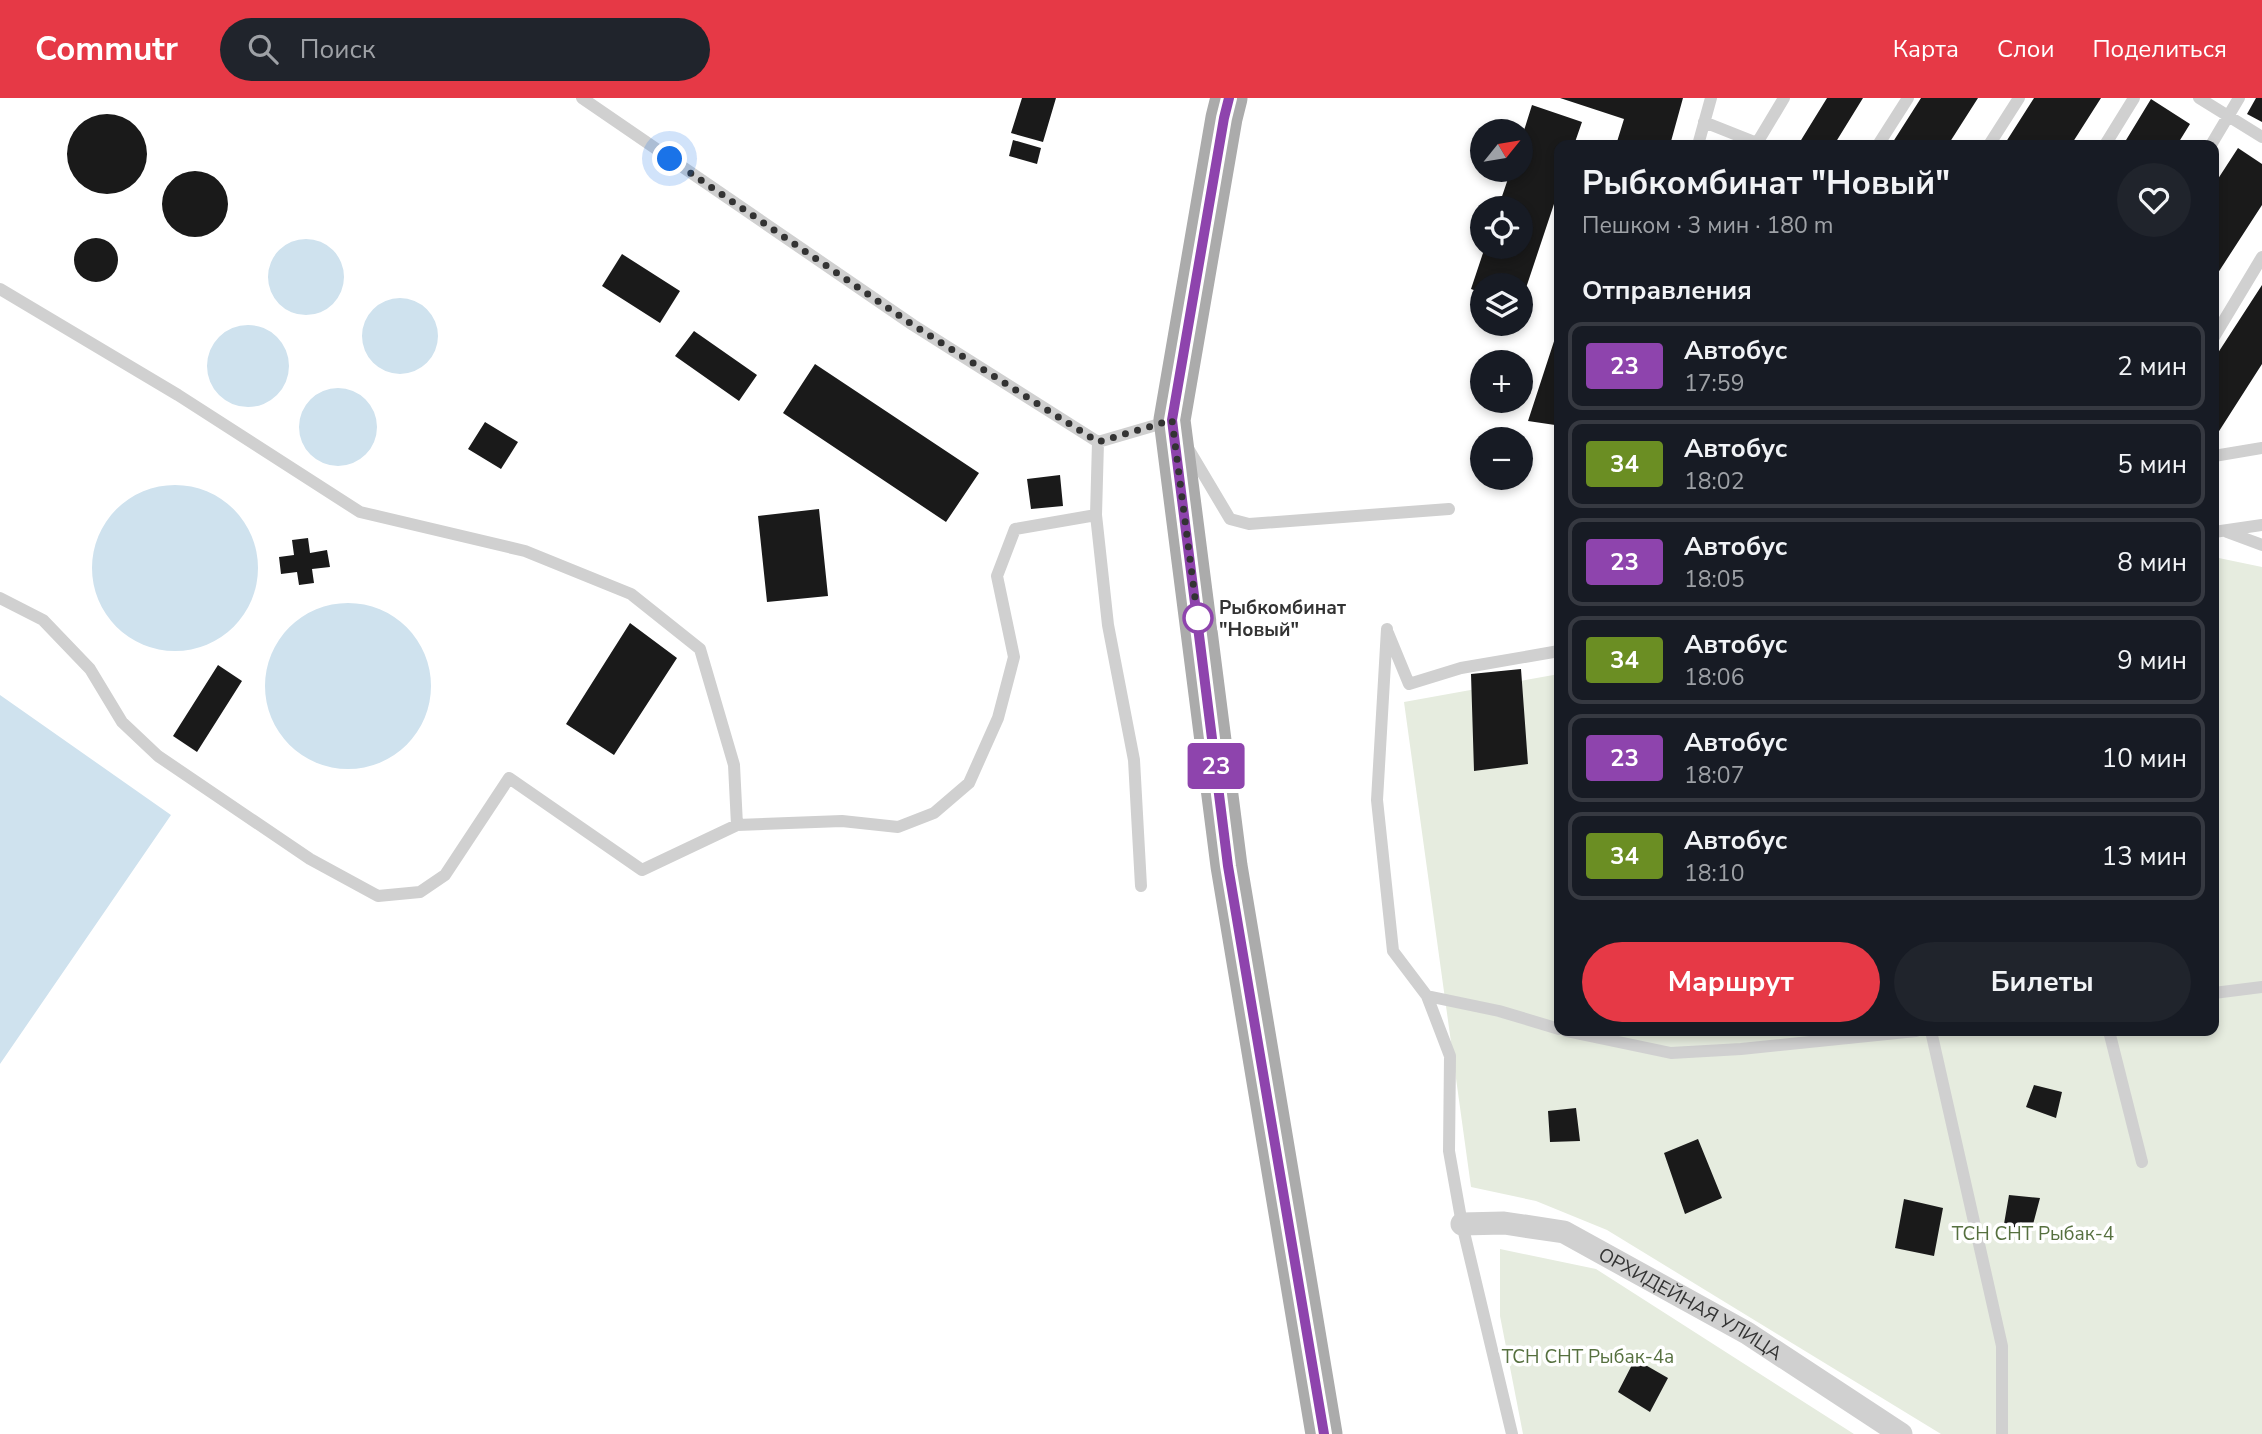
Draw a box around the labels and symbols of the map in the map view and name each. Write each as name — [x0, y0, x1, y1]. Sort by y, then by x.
north arrow — [1470, 119, 1533, 182]
your location — [652, 141, 687, 176]
place label: Рыбкомбинат "Новый" — [1219, 595, 1346, 643]
marker: Рыбкомбинат "Новый" — [1183, 603, 1213, 633]
line badge: 23 — [1184, 743, 1248, 789]
park label: ТСН СНТ Рыбак-4 — [1952, 1221, 2114, 1247]
street label: ОРХИДЕЙНАЯ УЛИЦА — [1594, 1242, 1787, 1367]
park label: ТСН СНТ Рыбак-4а — [1502, 1344, 1674, 1370]

